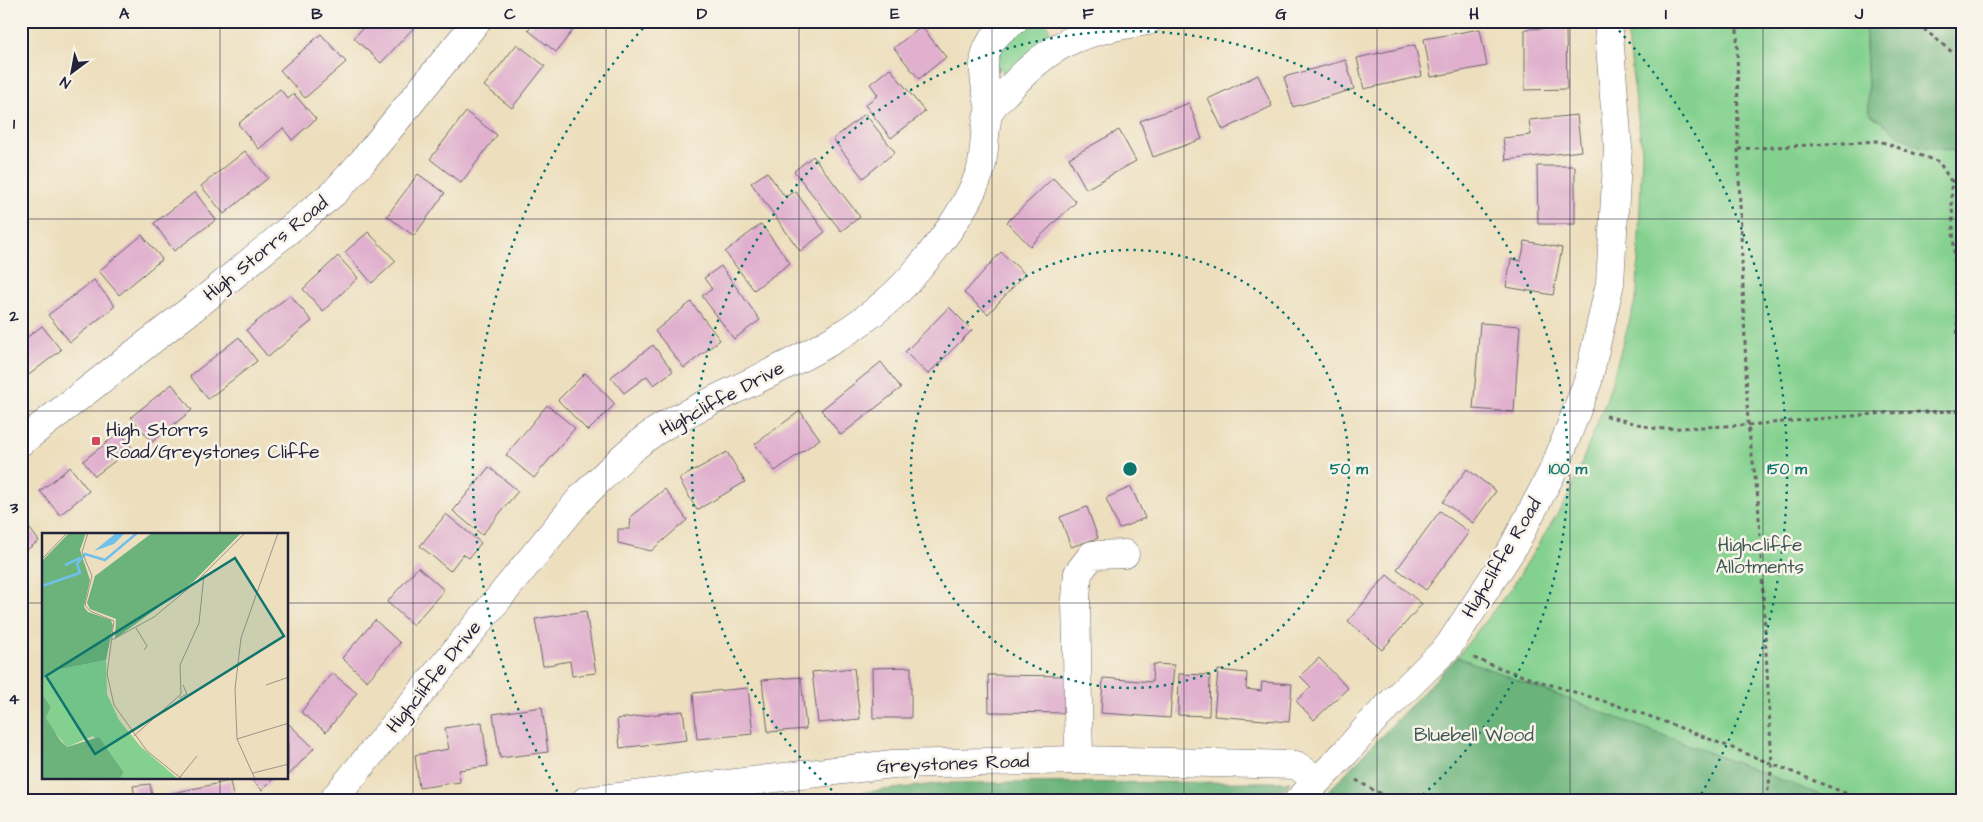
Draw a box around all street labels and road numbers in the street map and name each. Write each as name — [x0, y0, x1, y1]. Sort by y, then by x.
street label: High Storrs Road — [198, 190, 335, 309]
street label: Highcliffe Drive — [655, 355, 790, 444]
street label: Highcliffe Road — [1456, 493, 1549, 624]
street label: Highcliffe Drive — [380, 615, 489, 740]
street label: Greystones Road — [876, 748, 1030, 781]

